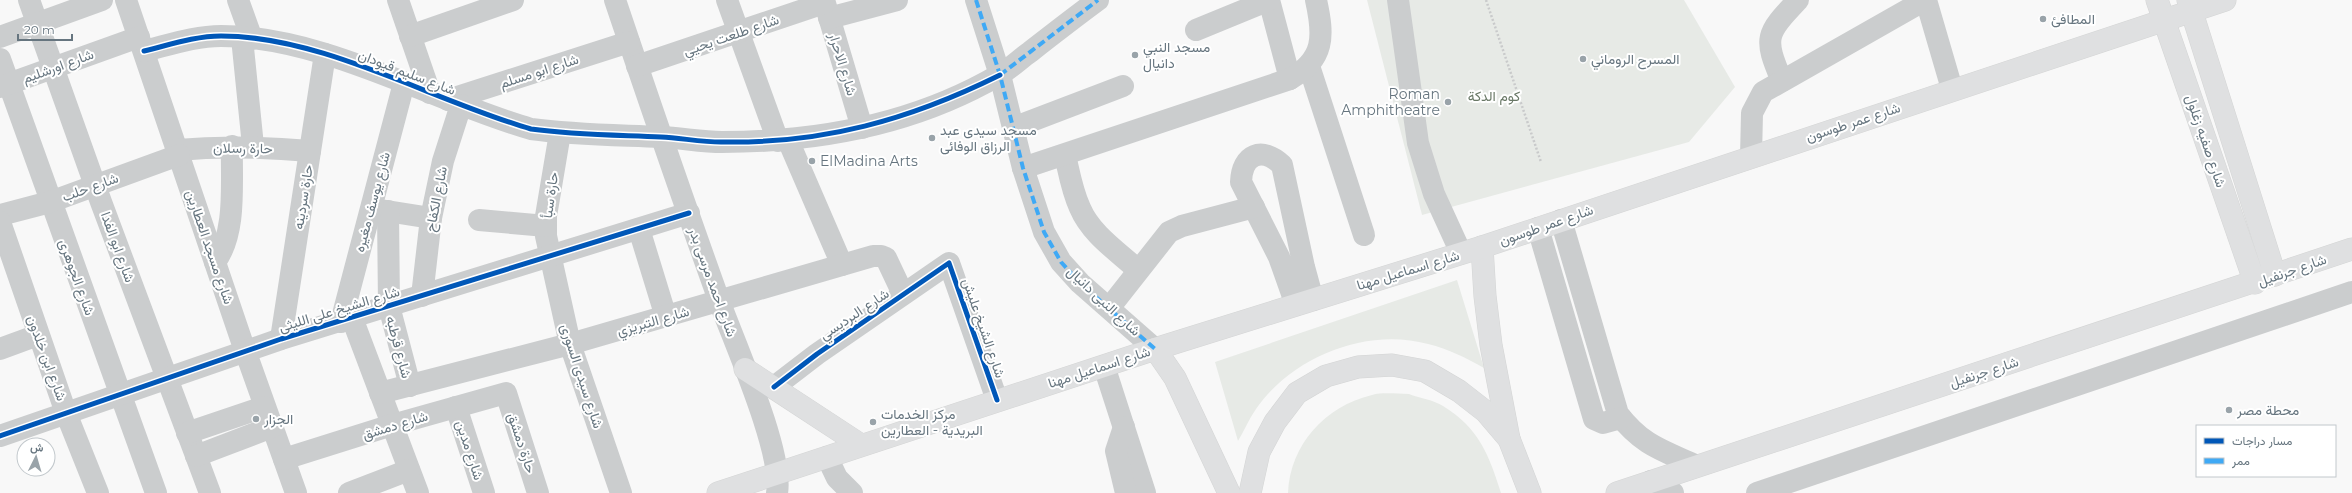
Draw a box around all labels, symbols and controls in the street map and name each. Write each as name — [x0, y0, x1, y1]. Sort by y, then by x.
street label: شارع طلعت يحيي — [681, 10, 782, 63]
place label: المطافئ — [2051, 10, 2095, 28]
marker: المطافئ — [2038, 14, 2048, 24]
scale bar — [18, 16, 72, 42]
text: 20 m — [24, 22, 55, 37]
street label: شارع الاحرار — [823, 29, 861, 98]
place label: مسجد النبي دانيال — [1143, 38, 1210, 73]
street label: شارع اورشليم — [20, 45, 97, 89]
street label: شارع سليم قيودان — [355, 45, 458, 101]
street label: شارع ابو مسلم — [497, 50, 581, 94]
marker: مسجد النبي دانيال — [1130, 50, 1140, 60]
place label: المسرح الروماني — [1591, 50, 1679, 71]
marker: المسرح الروماني — [1578, 54, 1588, 64]
place label: Roman Amphitheatre — [1341, 85, 1440, 119]
park label: كوم الدكة — [1468, 87, 1520, 105]
street label: شارع صفيه زغلول — [2180, 92, 2230, 191]
marker: Roman Amphitheatre — [1443, 97, 1453, 107]
street label: شارع عمر طوسون — [1803, 98, 1903, 148]
place label: مسجد سيدى عبد الرزاق الوفائى — [940, 121, 1037, 155]
marker: مسجد سيدى عبد الرزاق الوفائى — [927, 133, 937, 143]
street label: حارة رسلان — [213, 138, 273, 158]
street label: شارع يوسف مغيره — [350, 150, 396, 254]
place label: ElMadina Arts — [820, 152, 918, 170]
marker: ElMadina Arts — [807, 156, 817, 166]
street label: حارة سردينه — [289, 163, 317, 231]
street label: شارع الكفاح — [421, 165, 453, 234]
street label: شارع حلب — [59, 169, 121, 207]
street label: حارة سبأ — [538, 171, 562, 219]
street label: شارع مسجد العطارين — [180, 187, 238, 307]
street label: شارع عمر طوسون — [1497, 200, 1596, 251]
street label: شارع ابو الفدا — [95, 209, 139, 286]
street label: شارع احمد مرسى بدر — [683, 224, 741, 340]
street label: شارع الجوهرى — [53, 236, 99, 318]
street label: شارع اسماعيل مهنا — [1354, 246, 1462, 296]
street label: شارع جرنفيل — [2255, 250, 2329, 292]
street label: شارع النبى دانيال — [1062, 262, 1145, 341]
street label: شارع الشيخ عليش — [957, 276, 1009, 381]
street label: شارع الشيخ على الليثى — [276, 282, 402, 338]
street label: شارع البرديسي — [816, 284, 894, 346]
street label: شارع التبريزي — [615, 302, 692, 343]
street label: شارع ابن خلدون — [21, 313, 71, 404]
street label: شارع قرطبه — [380, 314, 416, 381]
street label: شارع سيدى السورى — [555, 321, 607, 431]
street label: شارع اسماعيل مهنا — [1046, 342, 1153, 394]
street label: شارع جرنفيل — [1947, 352, 2021, 394]
place label: محطة مصر — [2236, 401, 2299, 419]
place label: مركز الخدمات البريدية - العطارين — [881, 405, 983, 439]
marker: محطة مصر — [2224, 405, 2234, 415]
street label: شارع دمشق — [360, 407, 430, 445]
place label: الجزار — [263, 410, 293, 428]
street label: حارة دمشق — [504, 410, 540, 476]
marker: الجزار — [251, 414, 261, 424]
marker: مركز الخدمات البريدية - العطارين — [868, 417, 878, 427]
street label: شارع مدين — [450, 418, 488, 483]
legend — [2196, 425, 2336, 477]
text: مسار دراجات — [2232, 433, 2292, 449]
north arrow — [16, 437, 56, 477]
text: ش — [30, 439, 44, 455]
text: ممر — [2231, 453, 2250, 469]

